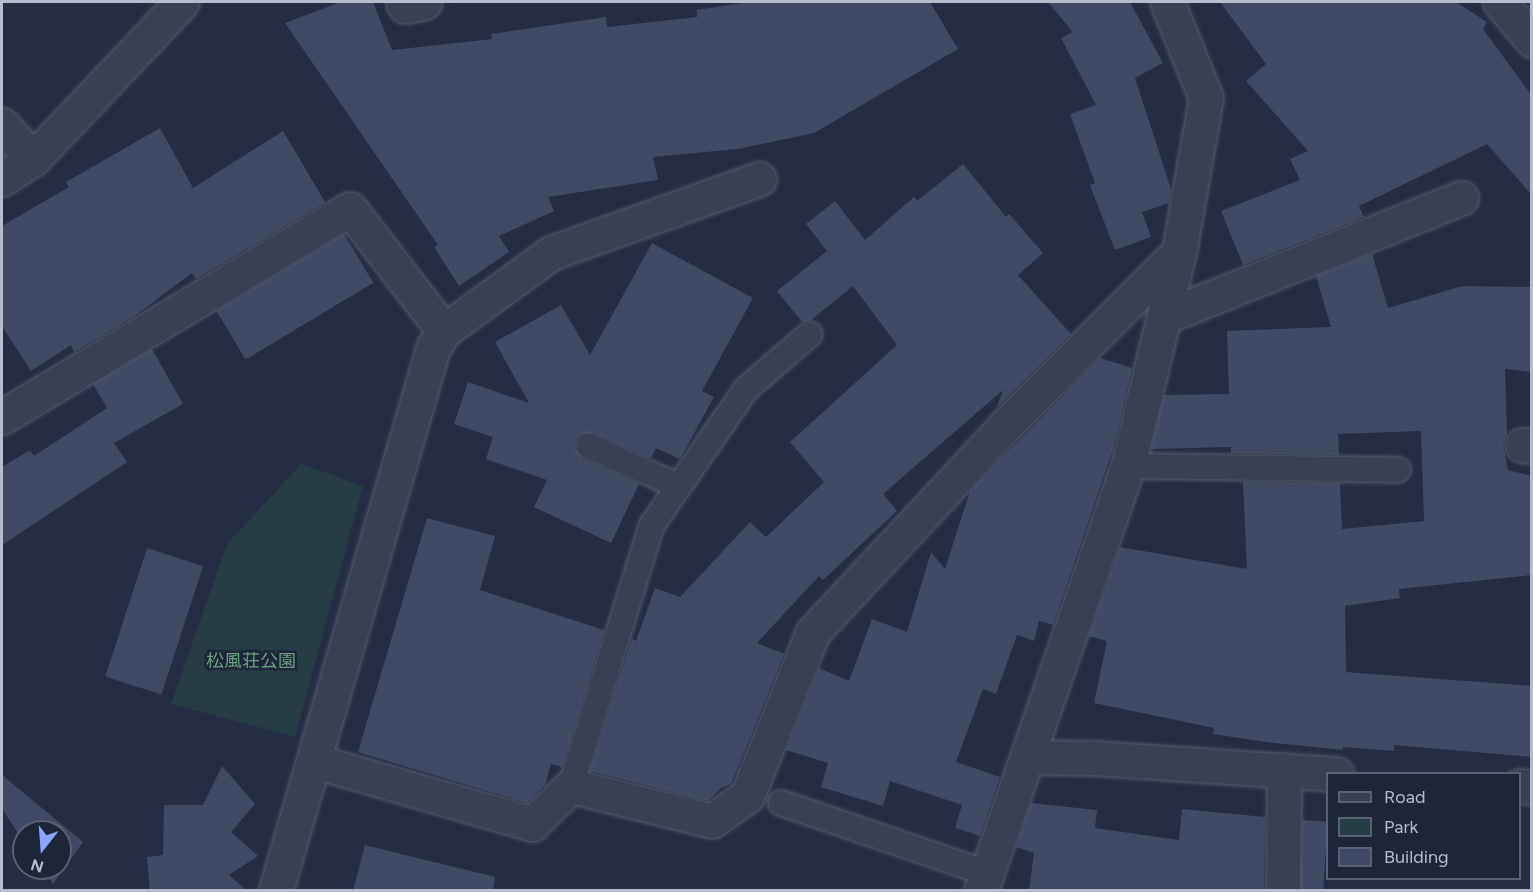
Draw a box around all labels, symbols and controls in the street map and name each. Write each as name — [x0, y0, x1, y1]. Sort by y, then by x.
park label: 松風荘公園 — [206, 650, 296, 672]
legend — [1326, 772, 1521, 880]
text: Road — [1384, 786, 1425, 808]
text: Park — [1384, 816, 1418, 838]
north arrow — [12, 820, 72, 880]
text: Building — [1384, 846, 1449, 868]
text: N — [28, 855, 46, 877]

